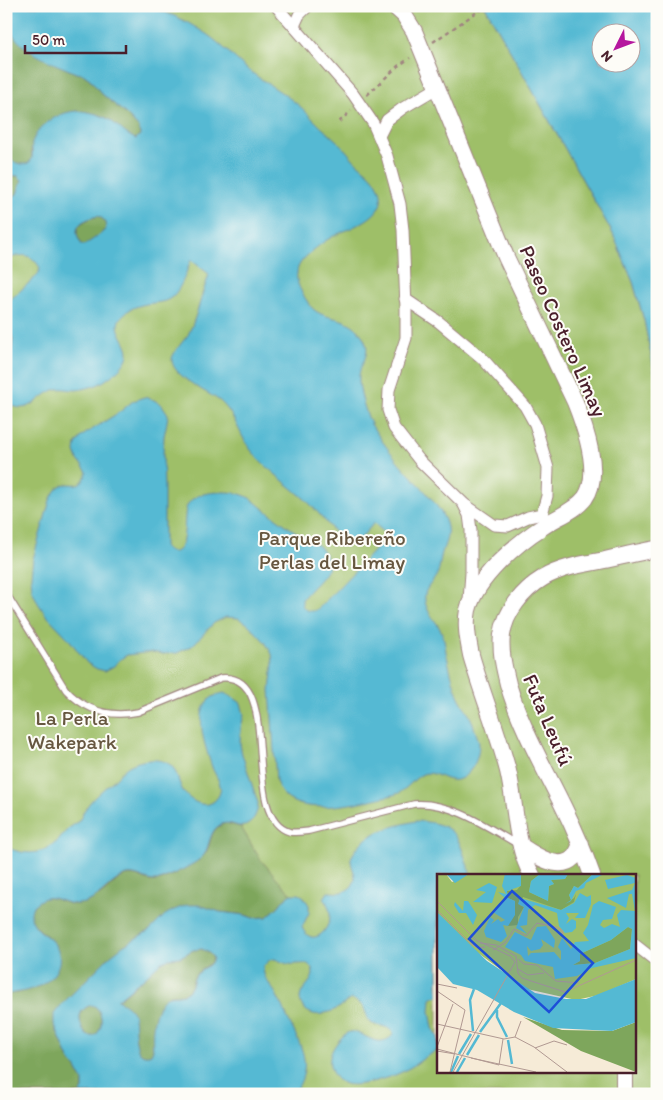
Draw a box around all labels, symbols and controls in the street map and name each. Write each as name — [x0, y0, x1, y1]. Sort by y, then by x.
scale bar — [25, 22, 126, 54]
north arrow — [590, 22, 640, 72]
text: 50 m — [32, 31, 65, 49]
text: N — [597, 47, 616, 66]
street label: Paseo Costero Limay — [514, 241, 613, 421]
park label: Parque Ribereño Perlas del Limay — [258, 525, 406, 574]
street label: Futa Leufú — [518, 670, 579, 770]
park label: La Perla Wakepark — [27, 705, 117, 754]
inset map — [437, 874, 636, 1072]

